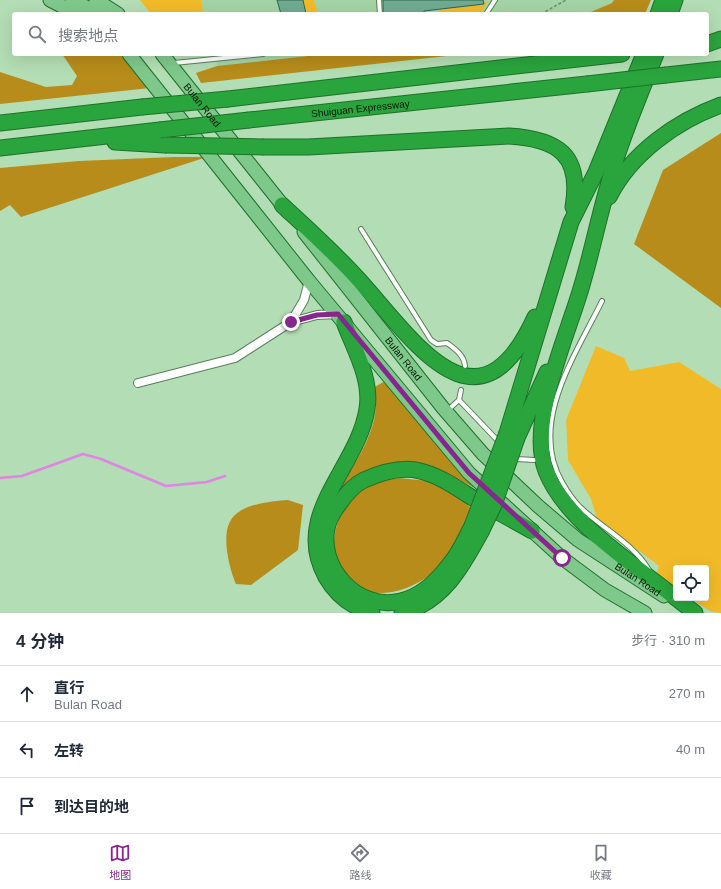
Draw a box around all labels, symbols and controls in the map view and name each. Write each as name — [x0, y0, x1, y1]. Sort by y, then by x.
search box — [12, 12, 709, 56]
icon: search — [26, 23, 48, 45]
text: 搜索地点 — [58, 27, 118, 44]
street label: Bulan Road — [182, 81, 223, 129]
street label: Shuiguan Expressway — [311, 97, 410, 119]
route end — [282, 313, 300, 331]
street label: Bulan Road — [383, 334, 424, 382]
route start — [553, 549, 571, 567]
street label: Bulan Road — [613, 560, 663, 598]
map controls — [673, 565, 709, 601]
button: locate — [673, 565, 709, 601]
text: 4 分钟 — [16, 632, 64, 651]
text: 步行 · 310 m — [631, 633, 705, 648]
text: 直行 — [54, 679, 84, 696]
icon: ahead — [16, 683, 38, 705]
text: 270 m — [669, 686, 705, 701]
text: Bulan Road — [54, 697, 122, 712]
icon: left — [16, 739, 38, 761]
text: 左转 — [54, 742, 84, 759]
text: 40 m — [676, 742, 705, 757]
icon: arrive — [16, 795, 38, 817]
text: 到达目的地 — [54, 798, 129, 815]
tab: 地图 — [109, 842, 131, 882]
tab: 路线 — [349, 842, 371, 882]
tab: 收藏 — [590, 842, 612, 882]

